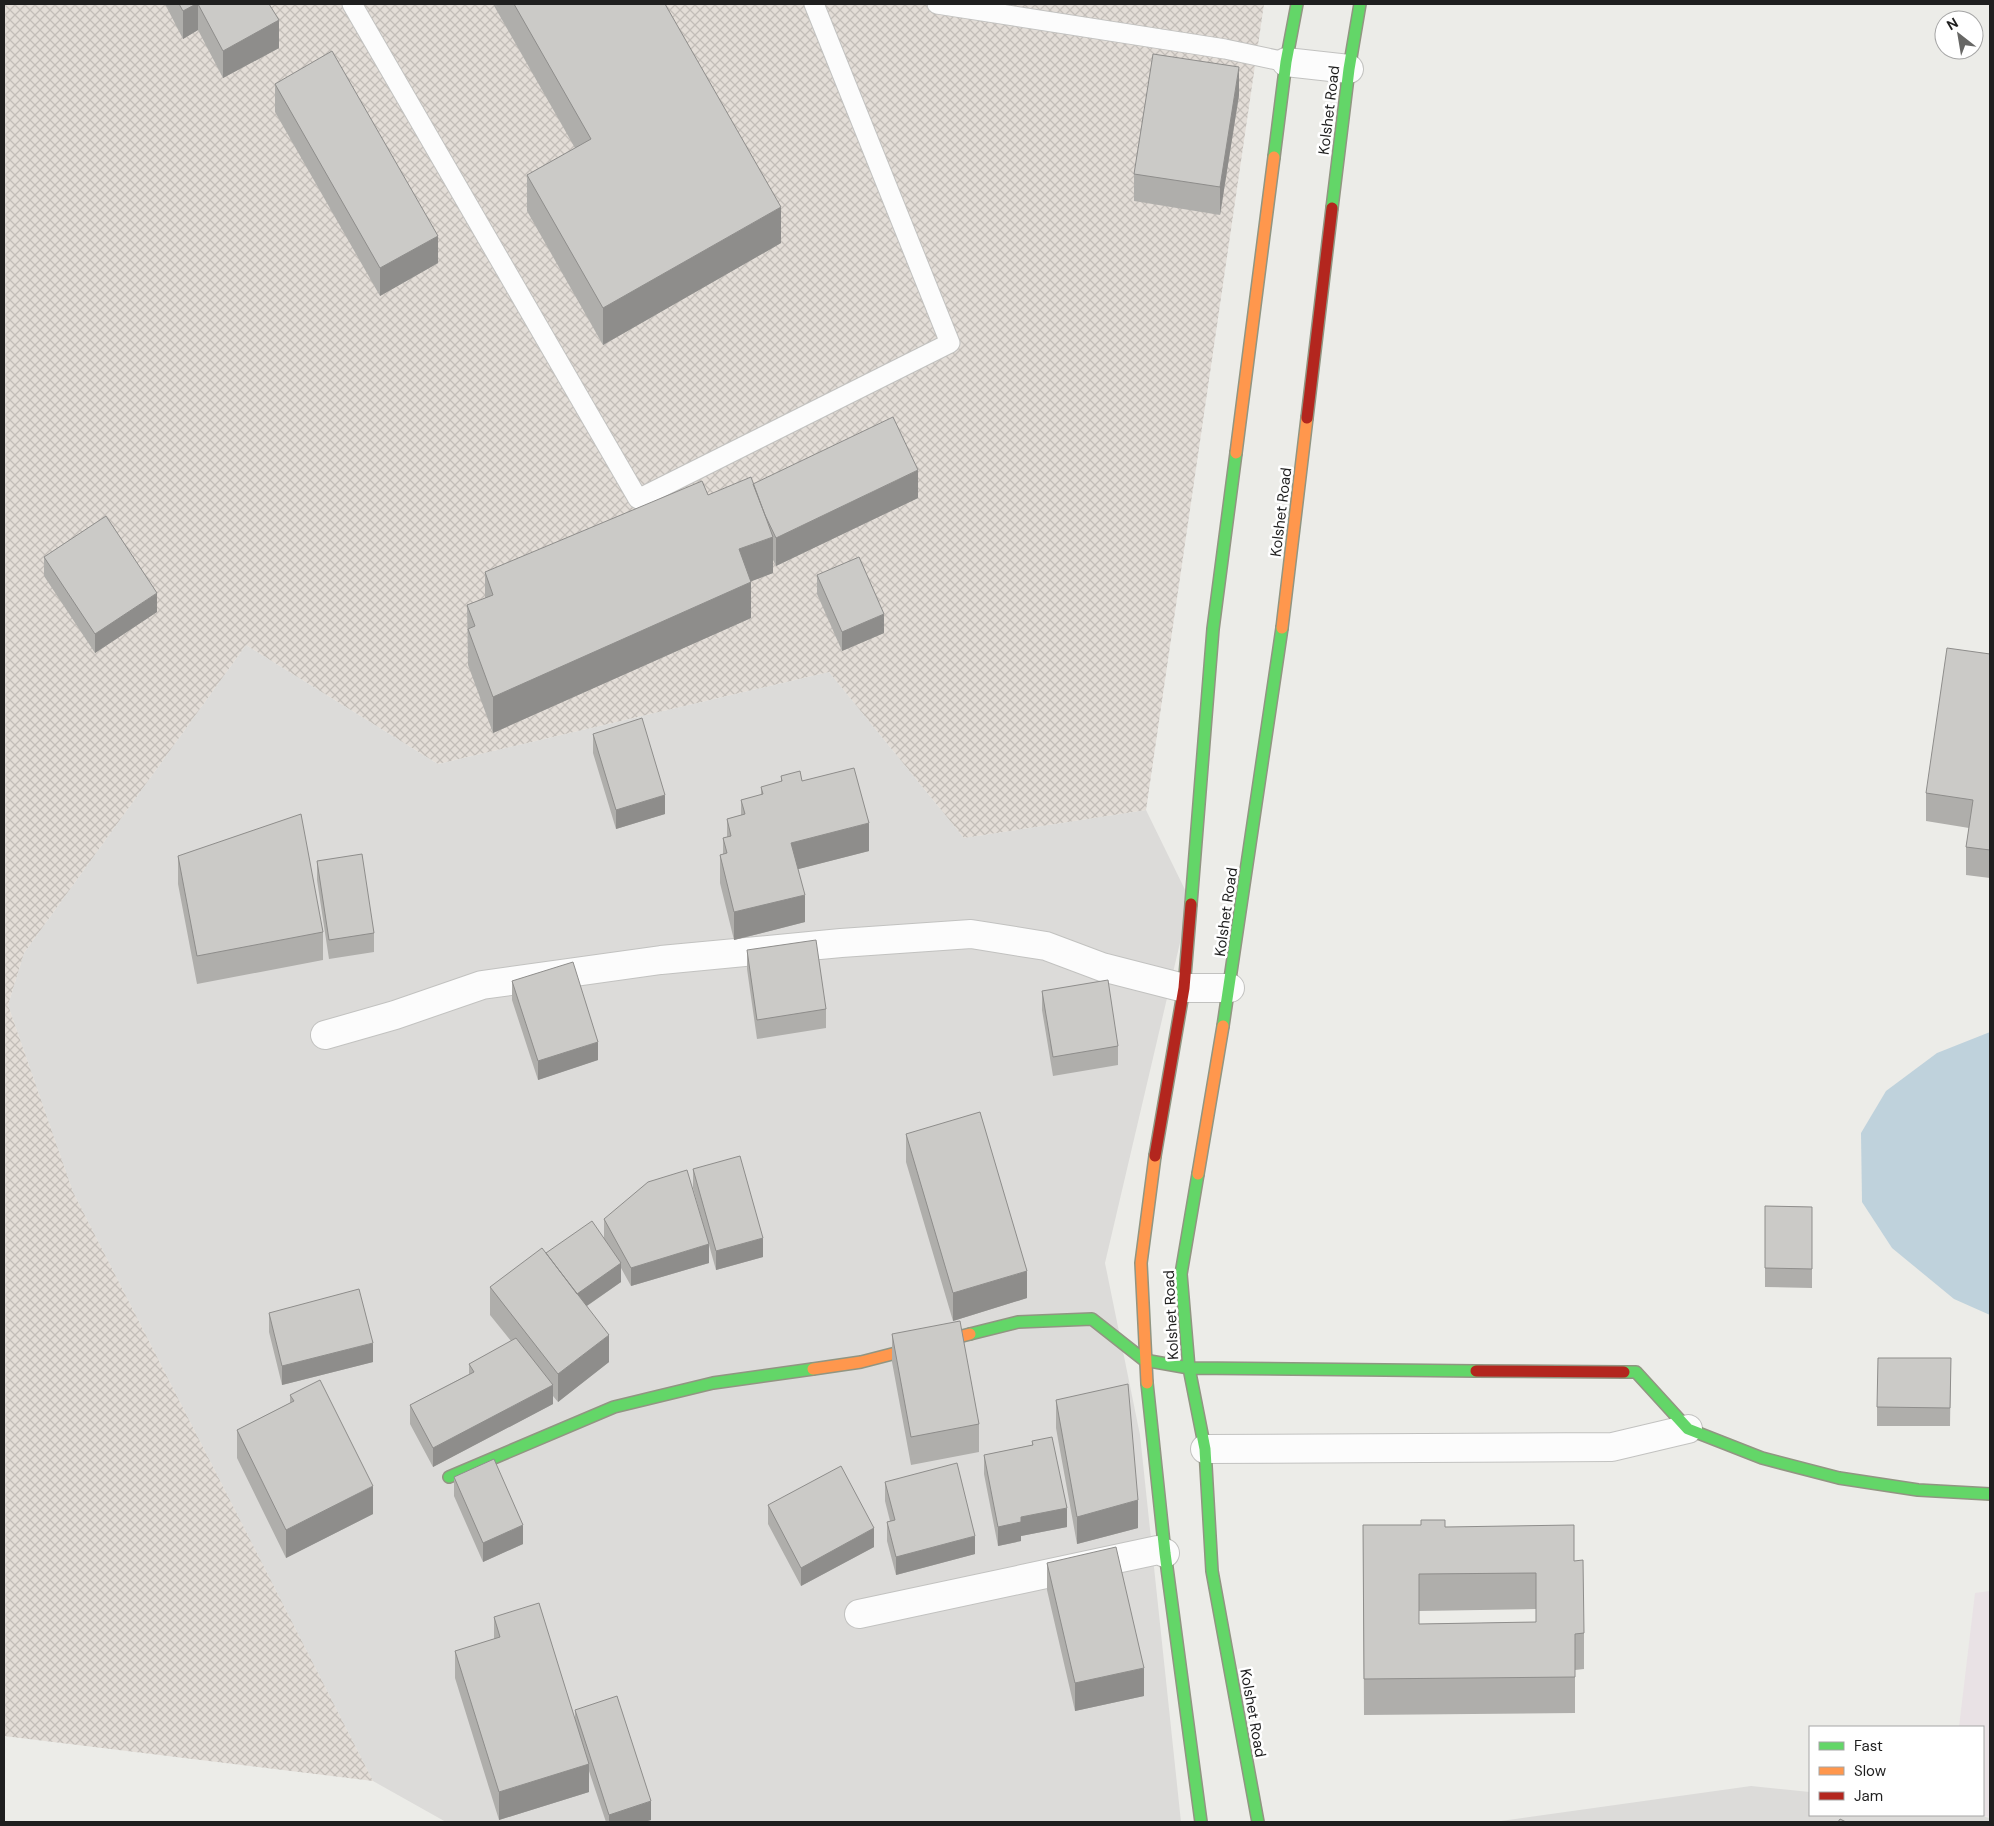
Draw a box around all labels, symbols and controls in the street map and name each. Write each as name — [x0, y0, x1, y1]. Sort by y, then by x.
north arrow — [1934, 10, 1984, 60]
text: N — [1943, 14, 1961, 34]
street label: Kolshet Road — [1314, 64, 1344, 156]
street label: Kolshet Road — [1266, 466, 1296, 558]
street label: Kolshet Road — [1210, 866, 1242, 958]
street label: Kolshet Road — [1159, 1270, 1183, 1360]
street label: Kolshet Road — [1235, 1667, 1271, 1759]
legend — [1809, 1726, 1984, 1816]
text: Fast — [1854, 1736, 1883, 1756]
text: Slow — [1854, 1761, 1887, 1781]
text: Jam — [1854, 1786, 1883, 1806]

